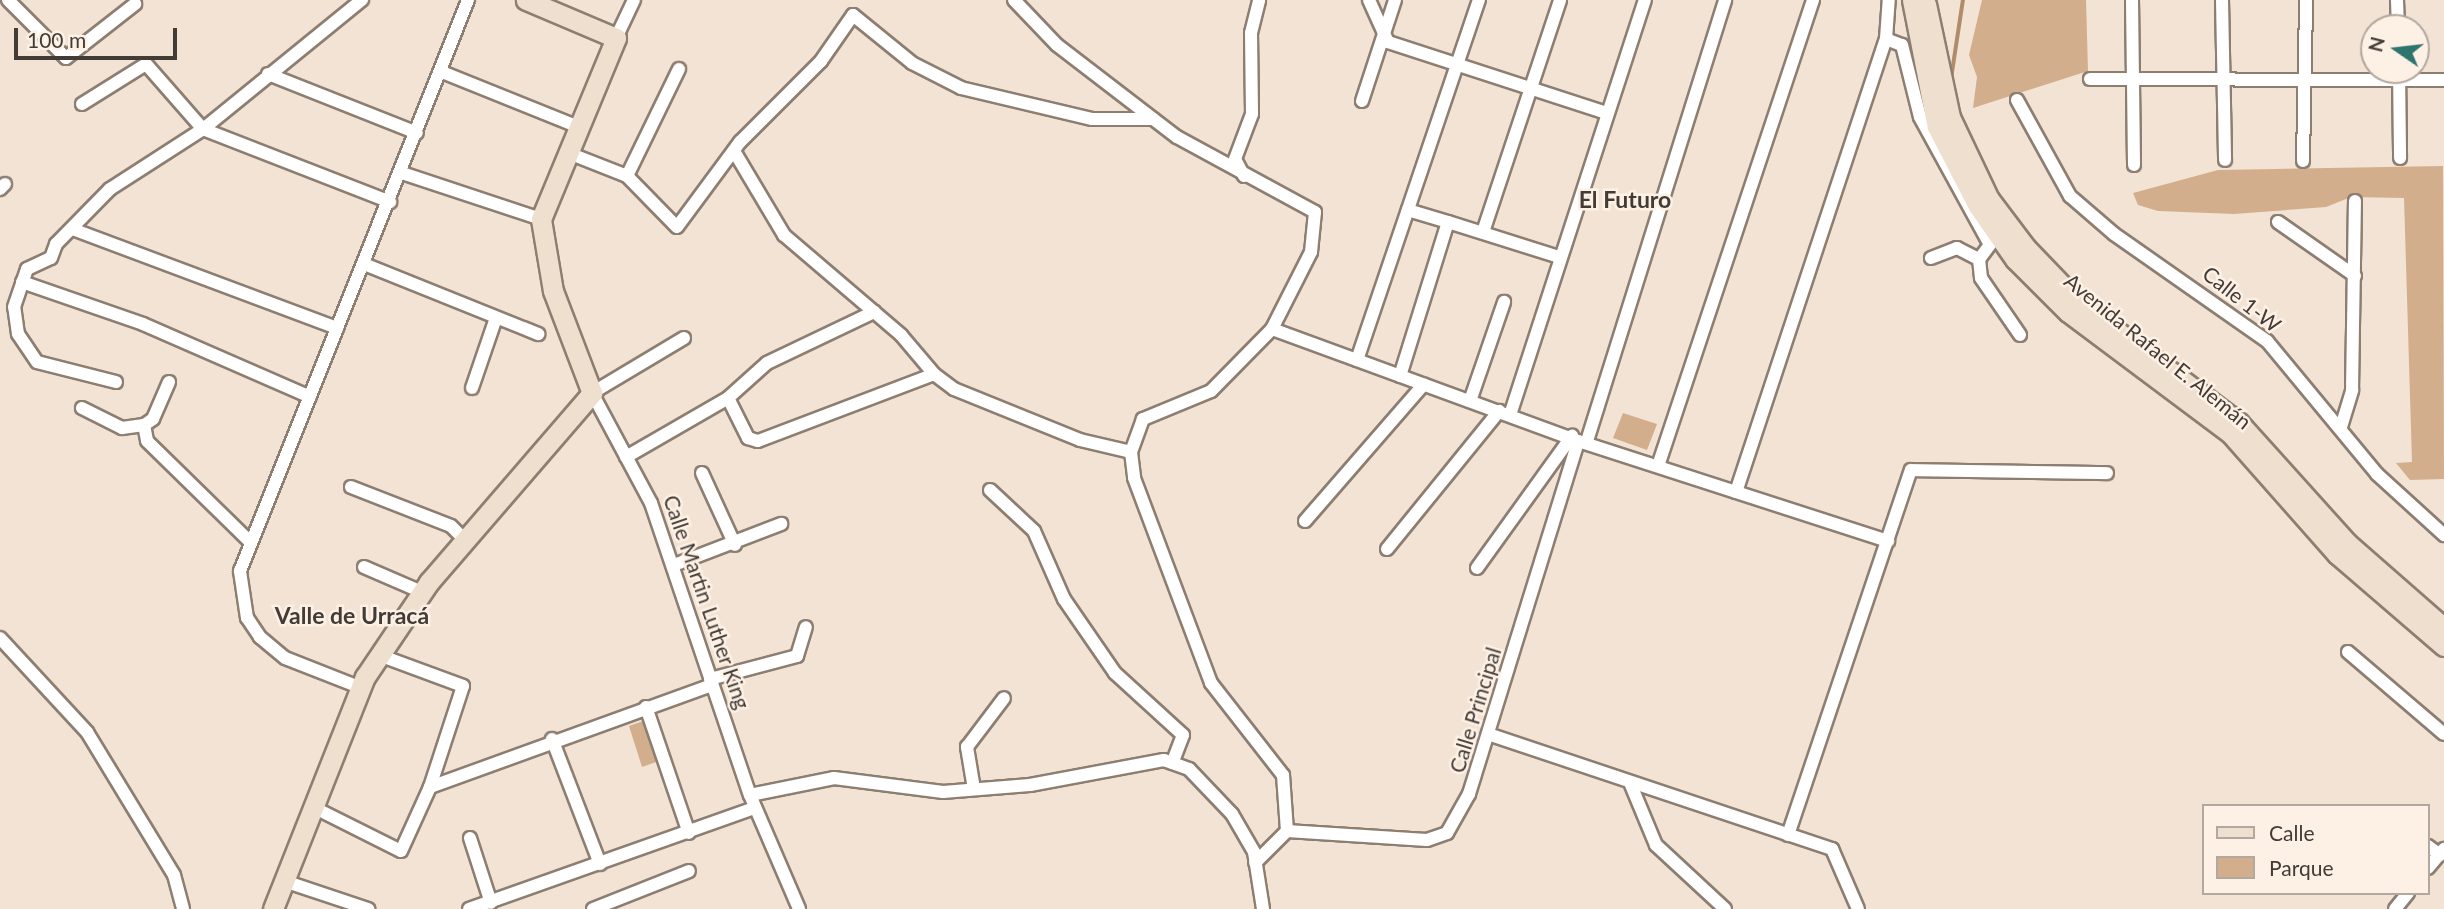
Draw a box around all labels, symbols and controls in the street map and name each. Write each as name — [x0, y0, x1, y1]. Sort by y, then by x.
scale bar — [18, 14, 180, 58]
north arrow — [2360, 14, 2430, 84]
text: 100 m — [27, 27, 86, 52]
text: N — [2363, 34, 2389, 54]
district label: El Futuro — [1579, 185, 1671, 213]
street label: Calle 1-W — [2198, 261, 2286, 337]
street label: Avenida Rafael E. Alemán — [2059, 268, 2257, 434]
street label: Calle Martin Luther King — [658, 492, 756, 712]
district label: Valle de Urracá — [275, 601, 429, 629]
street label: Calle Principal — [1444, 644, 1506, 776]
legend — [2202, 804, 2430, 895]
text: Calle — [2269, 820, 2314, 845]
text: Parque — [2269, 855, 2334, 880]

